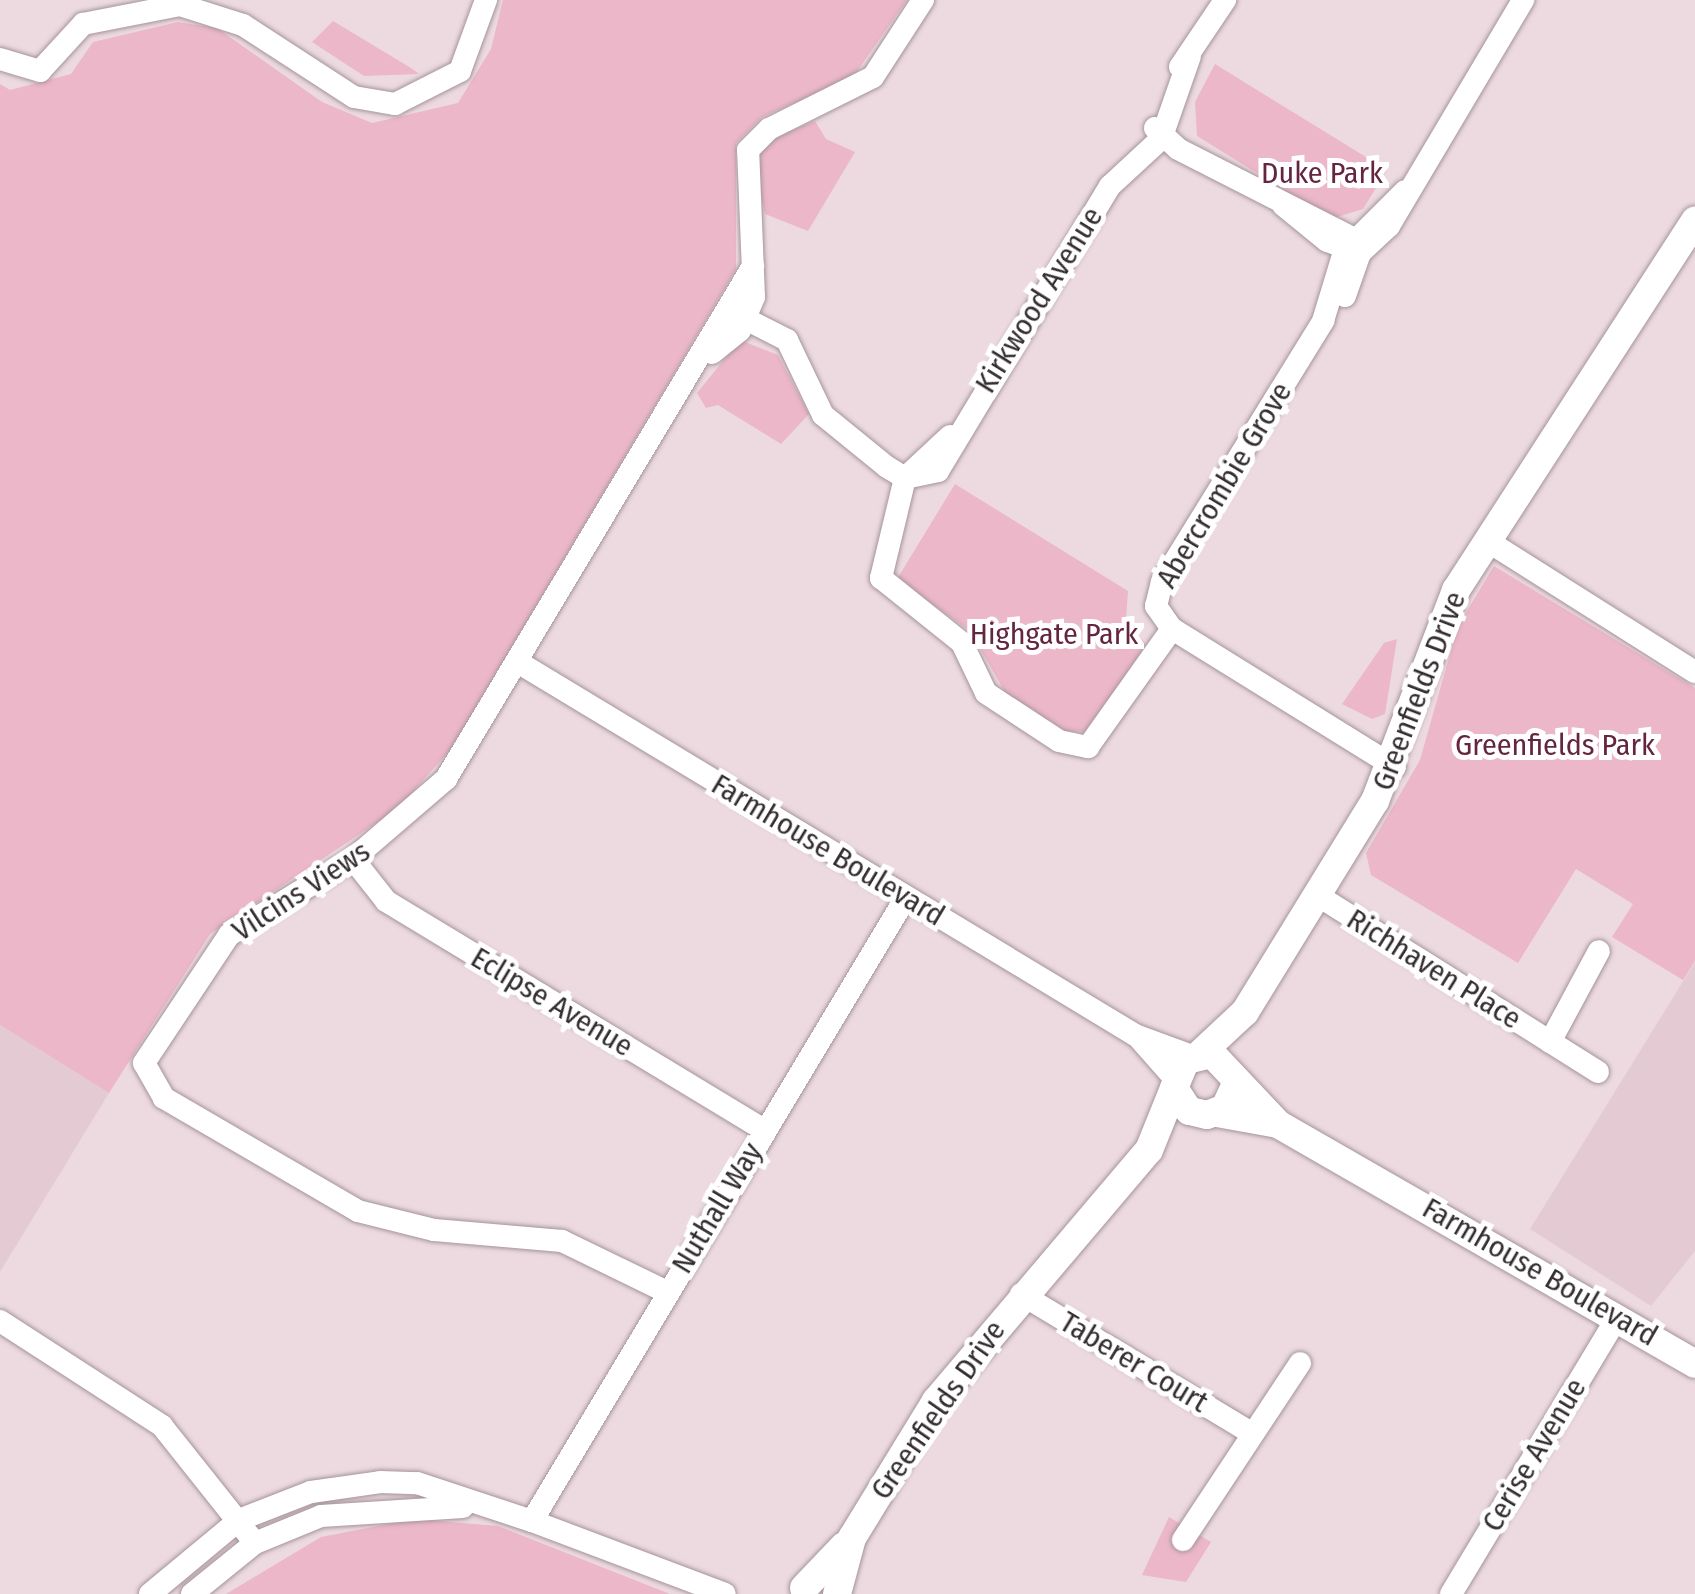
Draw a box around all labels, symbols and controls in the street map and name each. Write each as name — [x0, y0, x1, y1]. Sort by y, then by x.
park label: Duke Park — [1261, 155, 1383, 191]
street label: Kirkwood Avenue — [967, 200, 1111, 400]
street label: Abercrombie Grove — [1148, 376, 1300, 594]
street label: Greenfields Drive — [1365, 587, 1473, 795]
park label: Highgate Park — [970, 616, 1138, 652]
park label: Greenfields Park — [1455, 727, 1655, 763]
street label: Farmhouse Boulevard — [705, 766, 951, 934]
street label: Vilcins Views — [225, 833, 377, 949]
street label: Richhaven Place — [1340, 901, 1528, 1037]
street label: Eclipse Avenue — [464, 940, 640, 1064]
street label: Nuthall Way — [664, 1136, 770, 1280]
street label: Farmhouse Boulevard — [1416, 1190, 1664, 1354]
street label: Taberer Court — [1053, 1304, 1215, 1420]
street label: Greenfields Drive — [863, 1314, 1013, 1506]
street label: Cerise Avenue — [1474, 1372, 1594, 1538]

